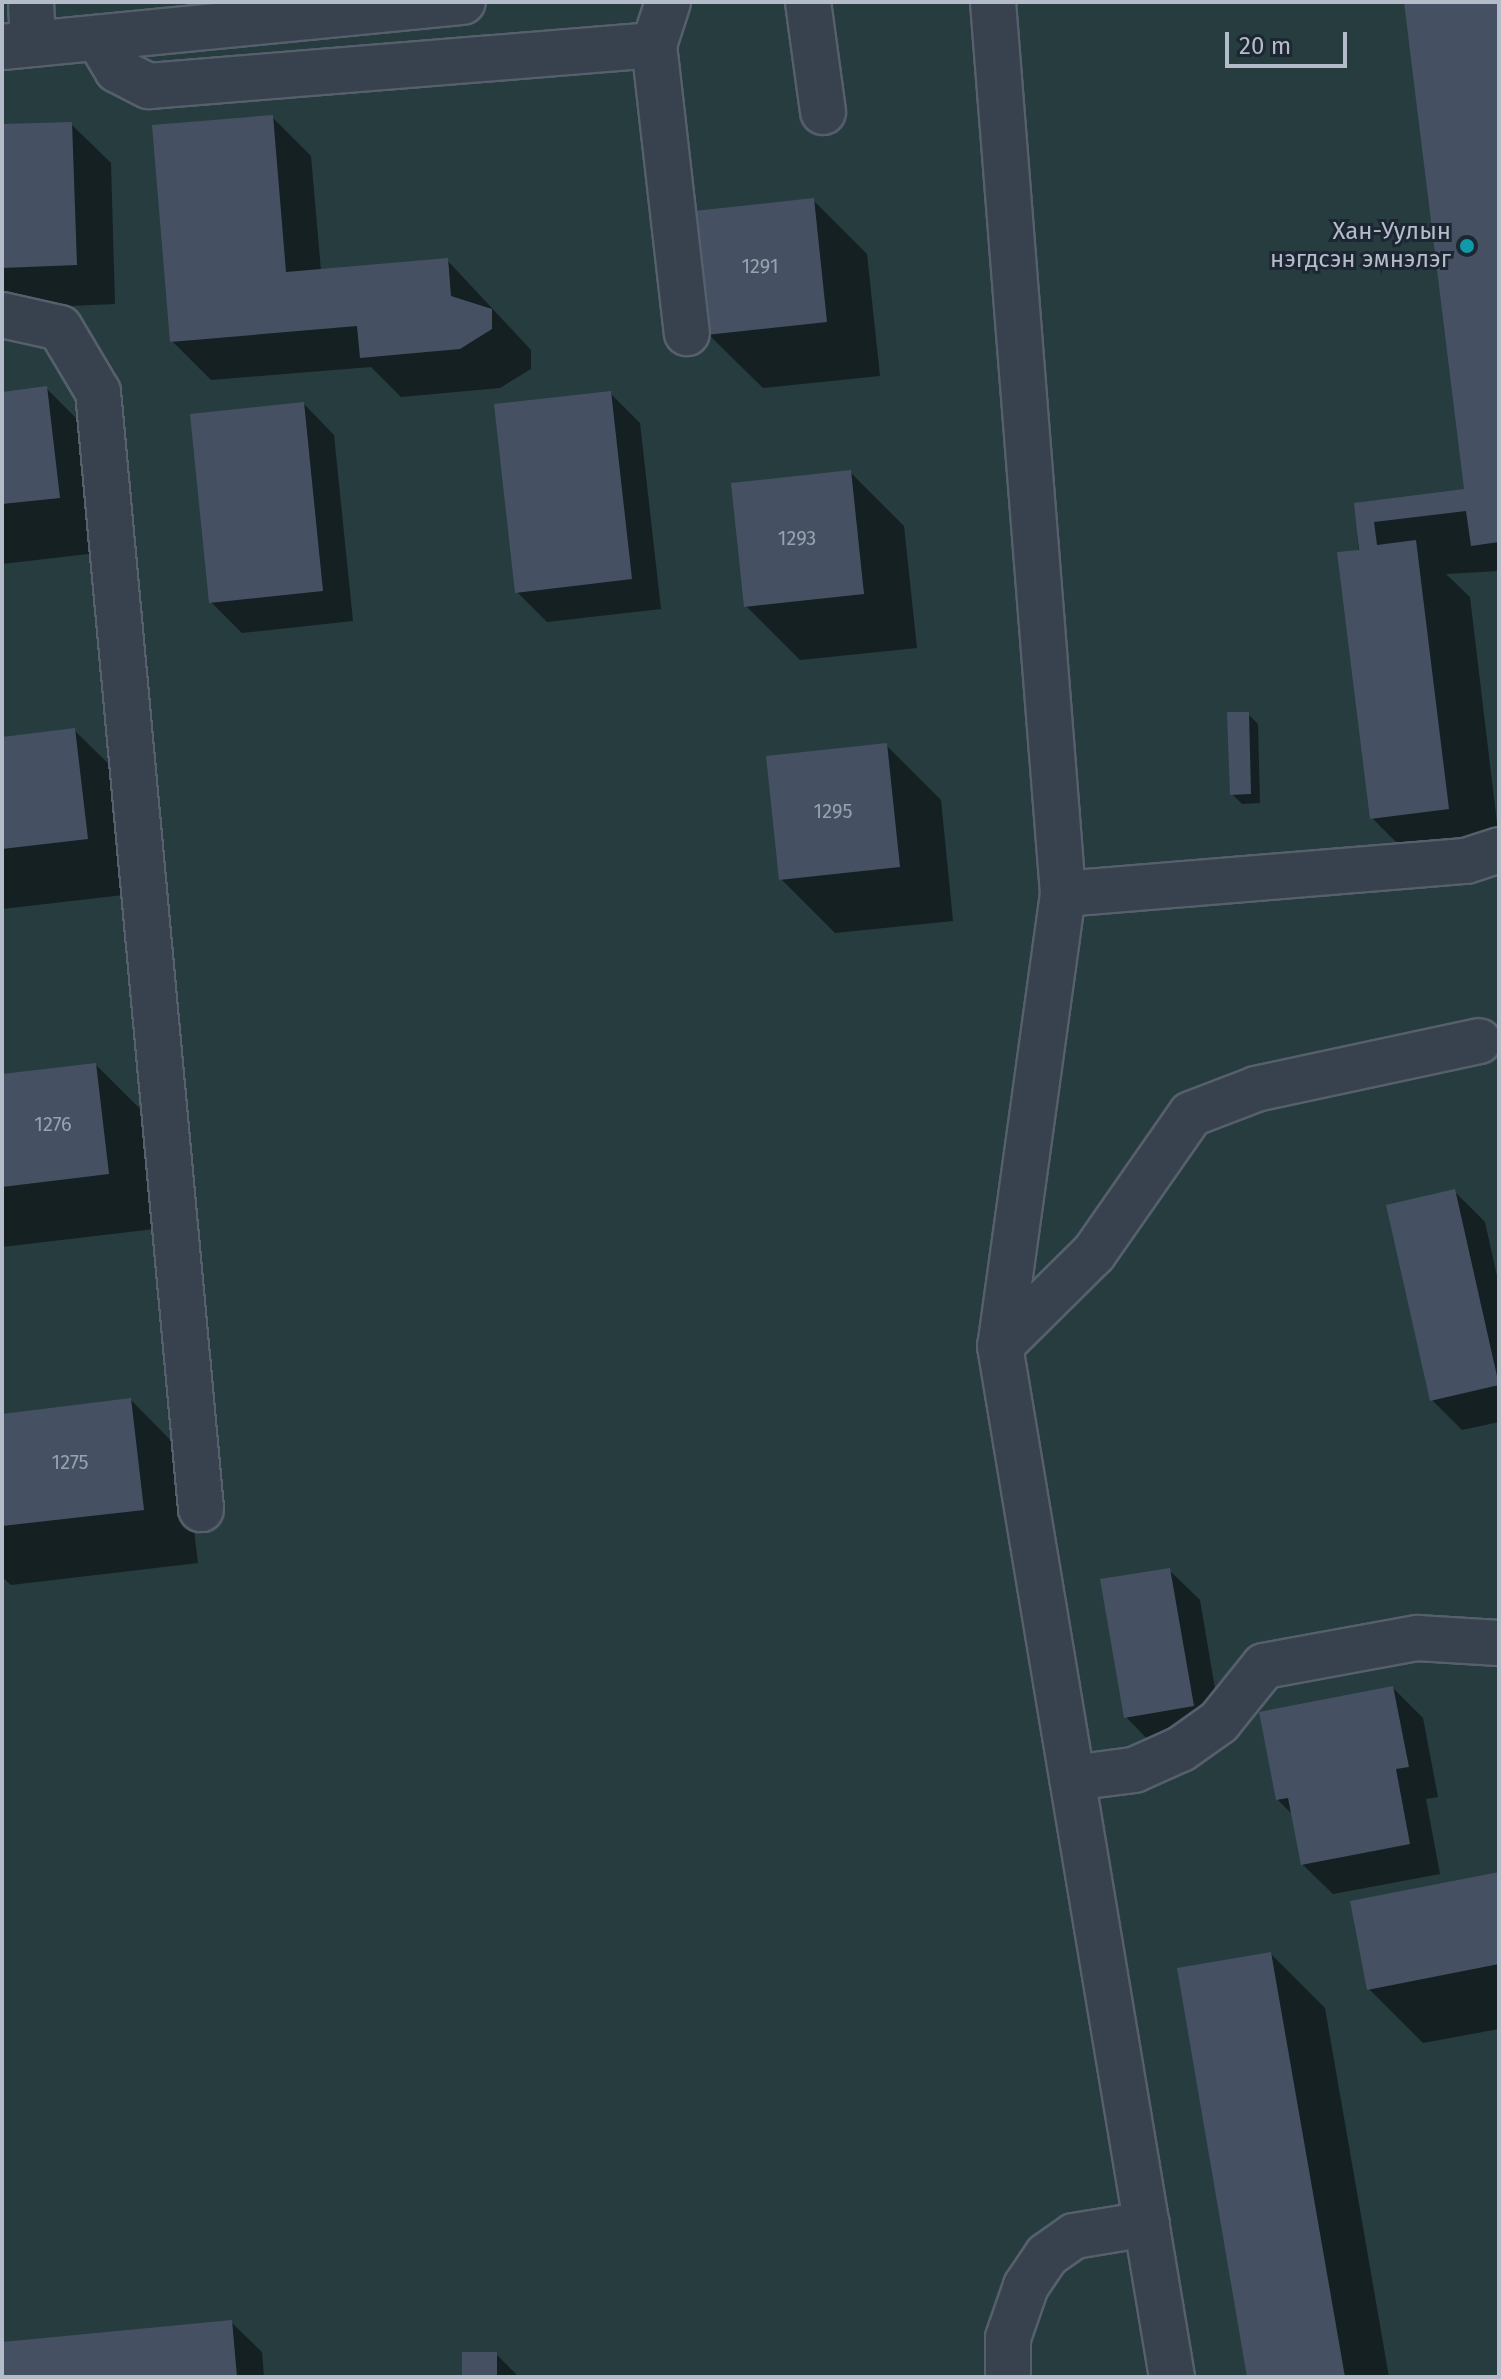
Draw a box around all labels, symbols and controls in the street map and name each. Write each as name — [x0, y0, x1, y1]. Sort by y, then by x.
scale bar — [1229, 16, 1351, 66]
text: 20 m — [1239, 32, 1291, 60]
place label: Хан-Уулын нэгдсэн эмнэлэг — [1270, 218, 1451, 274]
marker: Хан-Уулын нэгдсэн эмнэлэг — [1458, 237, 1476, 255]
house number: 1291 — [741, 254, 779, 278]
house number: 1293 — [778, 526, 816, 550]
house number: 1295 — [814, 799, 852, 823]
house number: 1276 — [34, 1112, 72, 1136]
house number: 1275 — [52, 1450, 88, 1474]

